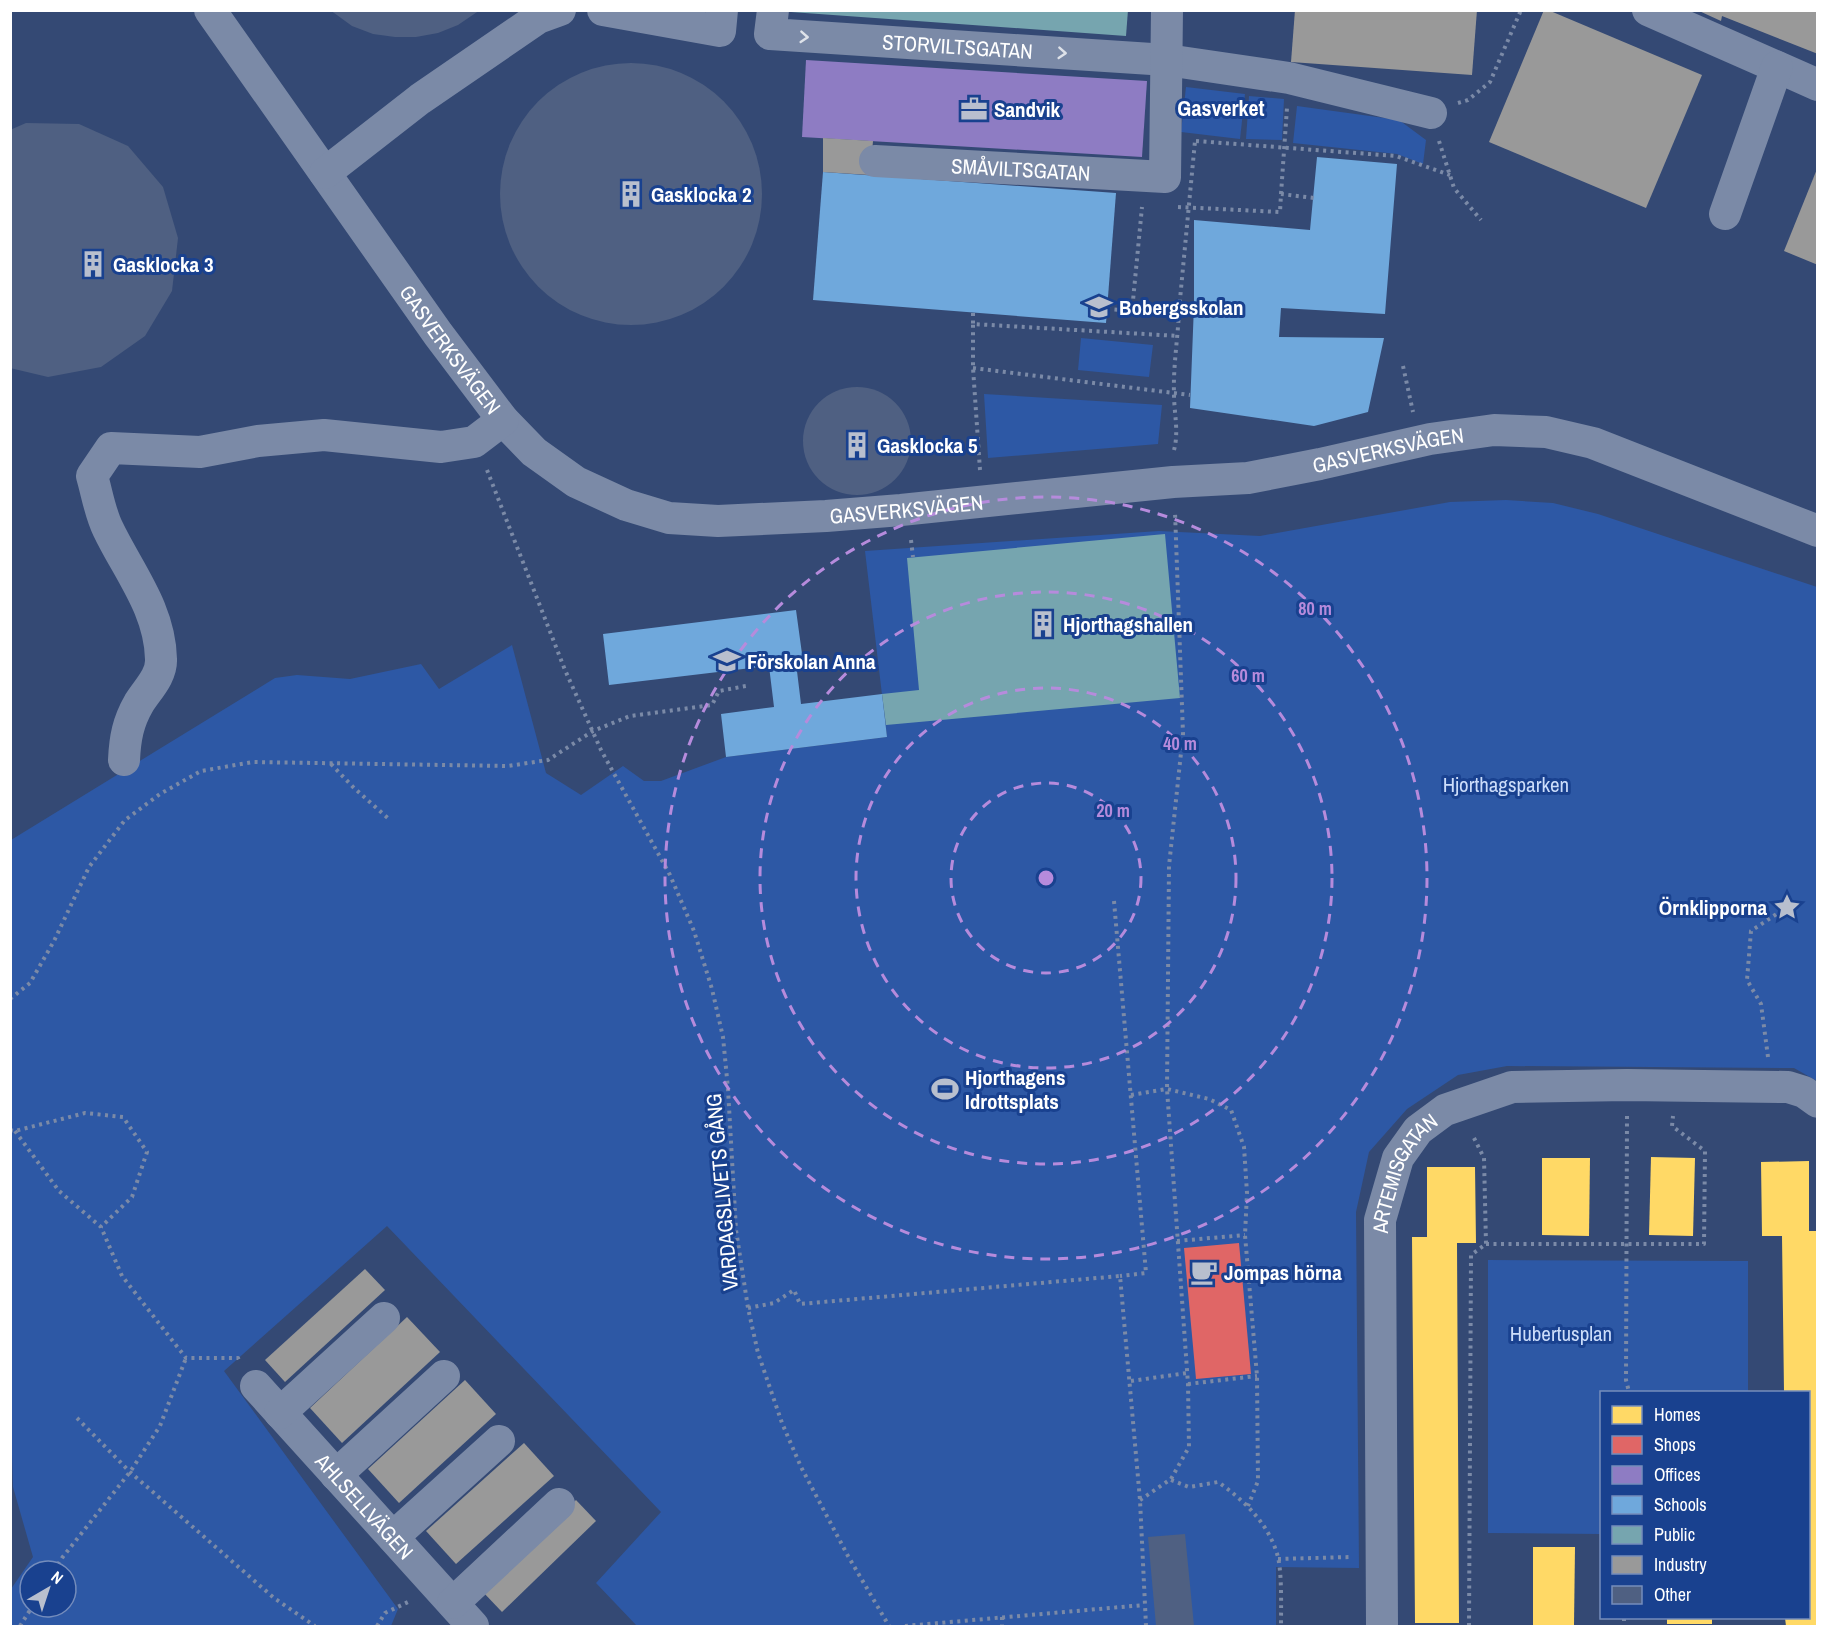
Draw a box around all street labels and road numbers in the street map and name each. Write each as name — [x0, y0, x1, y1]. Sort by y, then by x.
street label: STORVILTSGATAN — [881, 27, 1034, 66]
street label: SMÅVILTSGATAN — [950, 151, 1091, 187]
street label: GASVERKSVÄGEN — [393, 279, 508, 420]
street label: GASVERKSVÄGEN — [1310, 420, 1465, 480]
street label: GASVERKSVÄGEN — [829, 487, 984, 530]
street label: VARDAGSLIVETS GÅNG — [699, 1092, 745, 1292]
street label: ARTEMISGATAN — [1365, 1106, 1443, 1235]
street label: AHLSELLVÄGEN — [308, 1446, 420, 1565]

